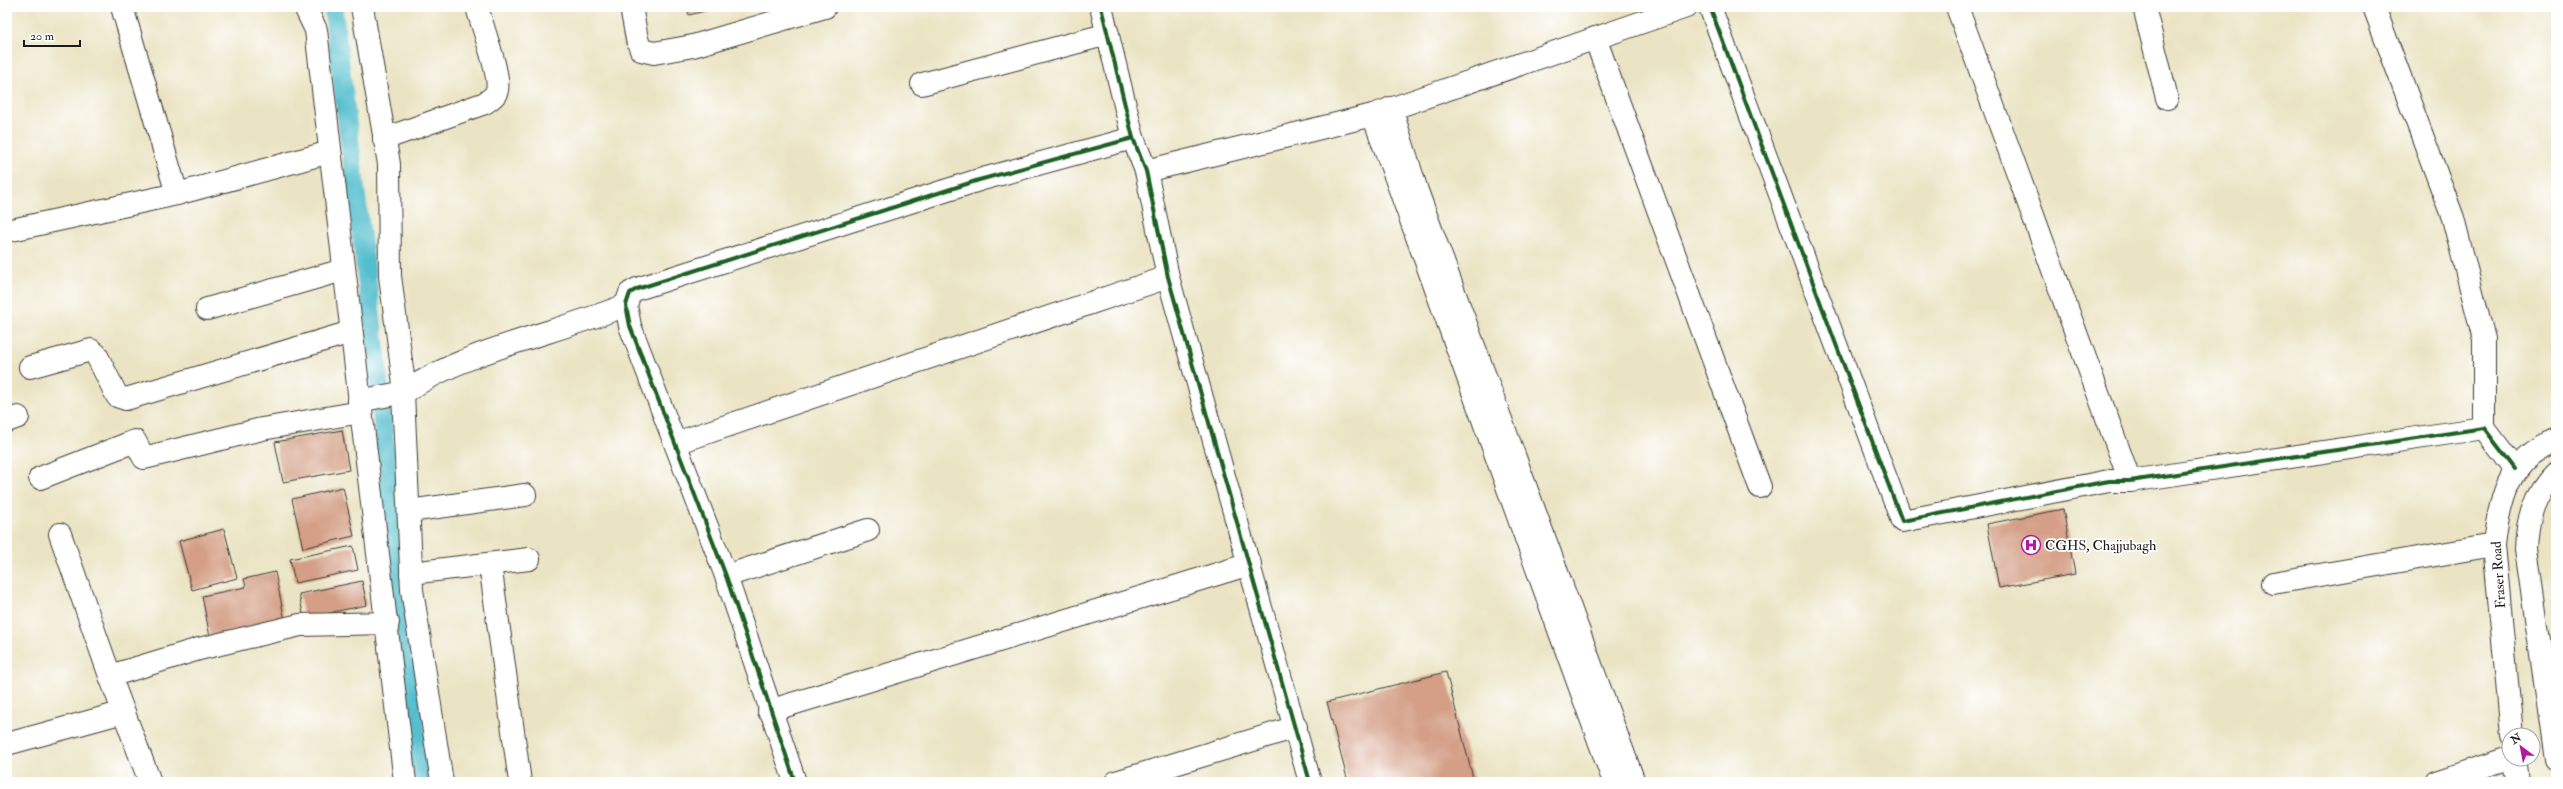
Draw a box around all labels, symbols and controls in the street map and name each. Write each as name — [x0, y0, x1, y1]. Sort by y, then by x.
scale bar — [24, 22, 80, 48]
text: 20 m — [30, 29, 55, 44]
hospital icon: CGHS, Chajjubagh — [2020, 534, 2042, 556]
place label: CGHS, Chajjubagh — [2045, 537, 2157, 554]
street label: Fraser Road — [2488, 541, 2509, 609]
north arrow — [2501, 727, 2541, 767]
text: N — [2507, 730, 2525, 748]

